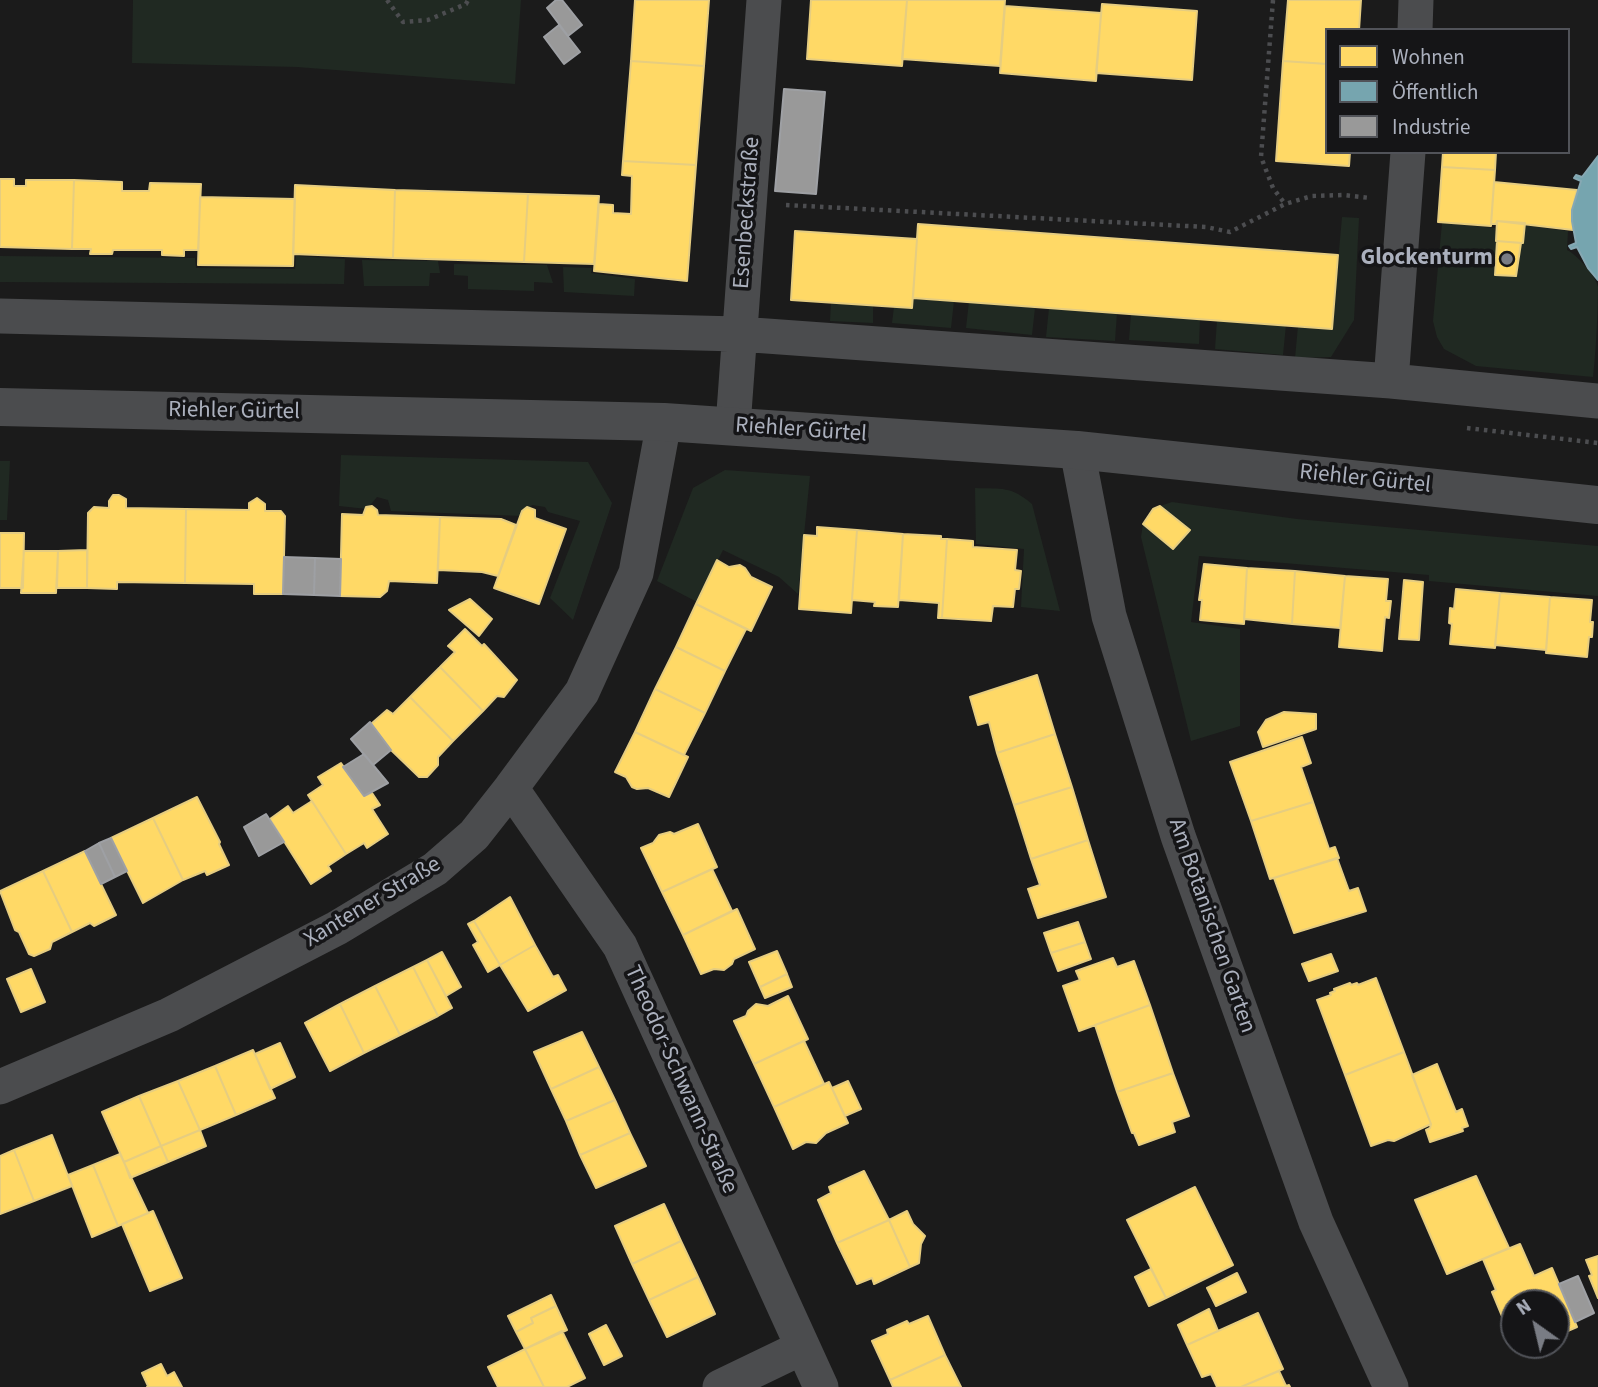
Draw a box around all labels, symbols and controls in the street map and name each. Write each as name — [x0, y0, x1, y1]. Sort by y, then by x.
legend — [1325, 28, 1570, 154]
text: Wohnen — [1392, 42, 1465, 72]
text: Öffentlich — [1392, 77, 1478, 107]
text: Industrie — [1392, 112, 1470, 142]
street label: Esenbeckstraße — [729, 136, 767, 290]
place label: Glockenturm — [1360, 245, 1493, 273]
marker: Glockenturm — [1499, 251, 1515, 267]
street label: Riehler Gürtel — [168, 397, 300, 427]
street label: Riehler Gürtel — [734, 413, 868, 449]
street label: Riehler Gürtel — [1298, 459, 1432, 501]
street label: Am Botanischen Garten — [1161, 815, 1261, 1037]
street label: Xantener Straße — [300, 851, 446, 955]
street label: Theodor-Schwann-Straße — [617, 962, 743, 1198]
north arrow — [1500, 1289, 1570, 1359]
text: N — [1511, 1293, 1537, 1323]

